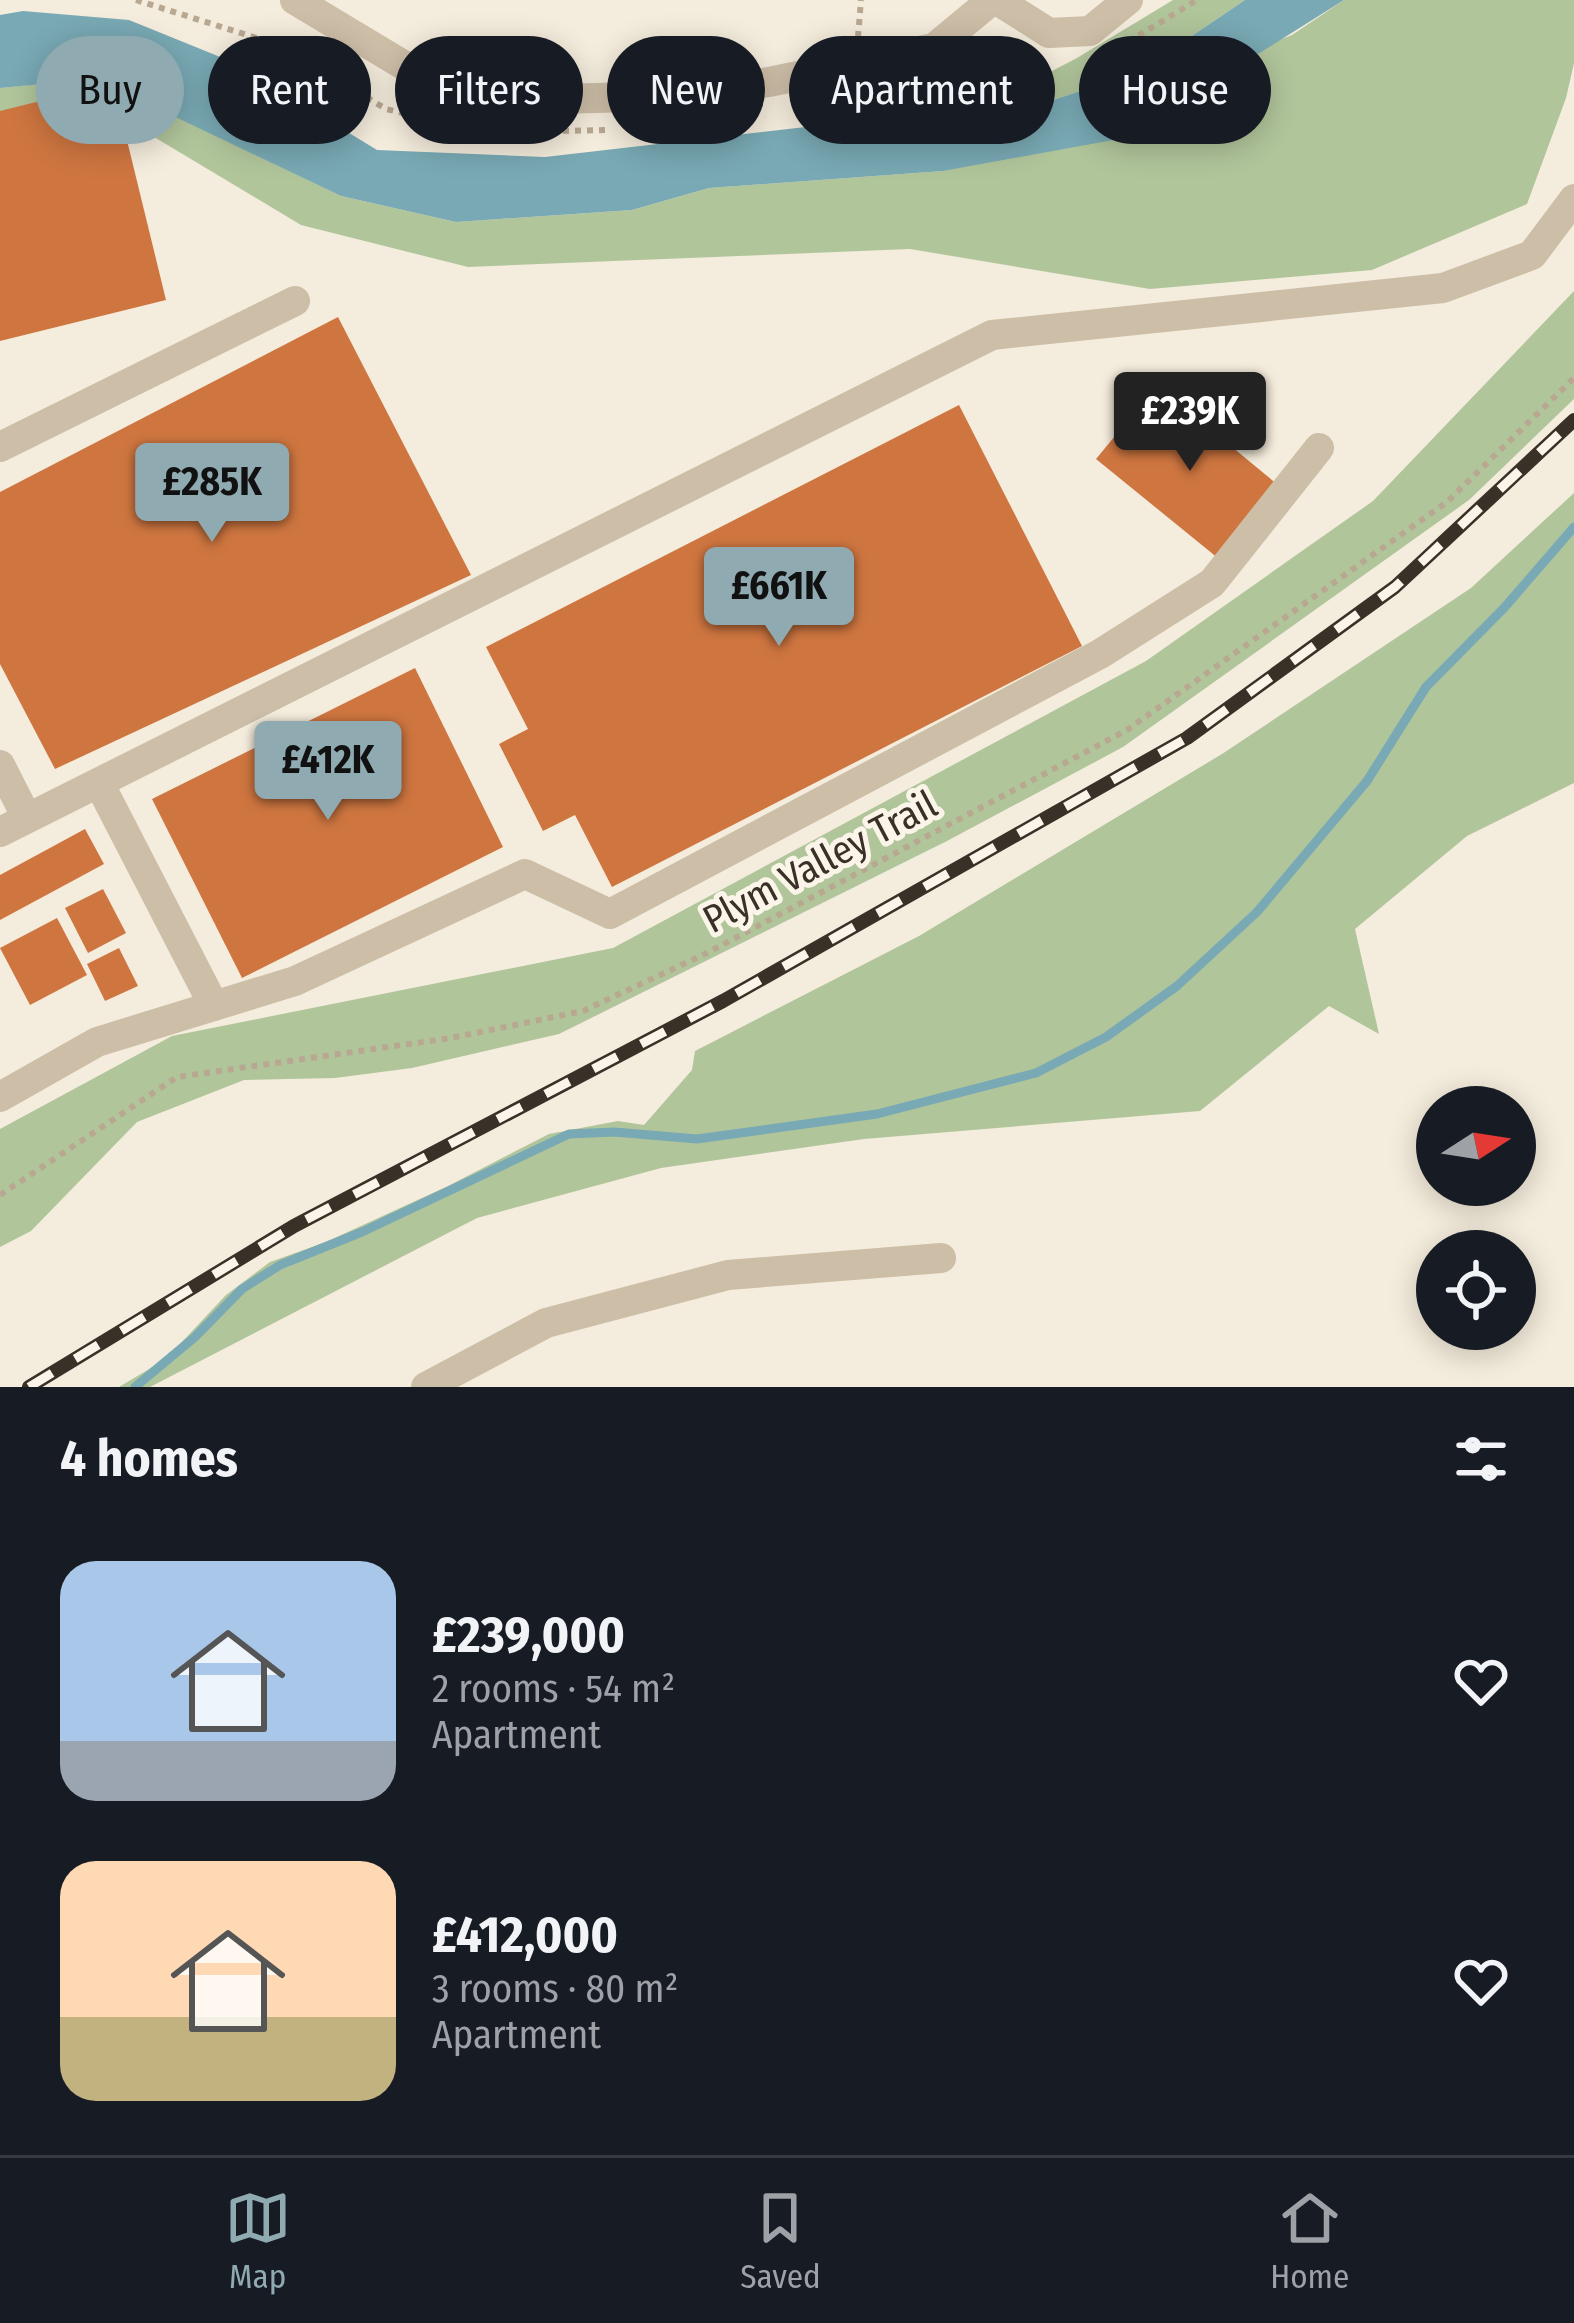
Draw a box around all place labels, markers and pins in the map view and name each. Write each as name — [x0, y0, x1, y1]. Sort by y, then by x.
pin: £239K — [1106, 372, 1274, 474]
pin: £285K — [128, 443, 296, 545]
pin: £661K — [695, 547, 863, 649]
pin: £412K — [244, 721, 412, 823]

